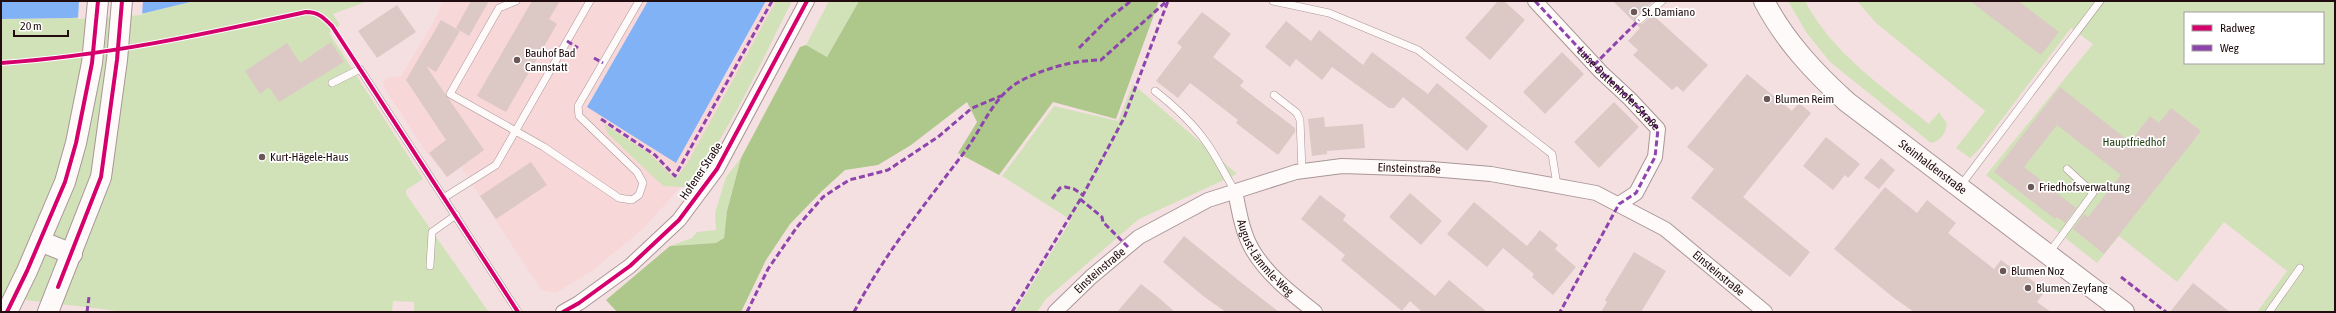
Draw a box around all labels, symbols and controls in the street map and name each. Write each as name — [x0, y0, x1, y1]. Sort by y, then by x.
place label: St. Damiano — [1642, 5, 1695, 19]
marker: St. Damiano — [1629, 7, 1639, 17]
scale bar — [14, 12, 68, 38]
legend — [2184, 12, 2324, 64]
text: 20 m — [20, 19, 42, 33]
text: Radweg — [2220, 21, 2256, 35]
text: Weg — [2220, 41, 2240, 55]
street label: Luise-Duttenhofer-Straße — [1574, 44, 1663, 133]
place label: Bauhof Bad Cannstatt — [525, 46, 575, 74]
marker: Bauhof Bad Cannstatt — [512, 55, 522, 65]
place label: Blumen Reim — [1775, 92, 1834, 106]
marker: Blumen Reim — [1762, 94, 1772, 104]
park label: Hauptfriedhof — [2103, 135, 2166, 149]
street label: Steinhaldenstraße — [1896, 137, 1969, 197]
street label: Hofener Straße — [677, 140, 725, 202]
place label: Kurt-Hägele-Haus — [270, 150, 348, 164]
marker: Kurt-Hägele-Haus — [257, 152, 267, 162]
street label: Einsteinstraße — [1377, 160, 1441, 177]
place label: Friedhofsverwaltung — [2039, 180, 2131, 194]
marker: Friedhofsverwaltung — [2026, 182, 2036, 192]
street label: August-Lämmle-Weg — [1234, 218, 1297, 299]
street label: Einsteinstraße — [1071, 245, 1128, 296]
street label: Einsteinstraße — [1690, 248, 1747, 299]
place label: Blumen Noz — [2011, 264, 2065, 278]
marker: Blumen Noz — [1998, 266, 2008, 276]
place label: Blumen Zeyfang — [2036, 281, 2109, 295]
marker: Blumen Zeyfang — [2023, 283, 2033, 293]

